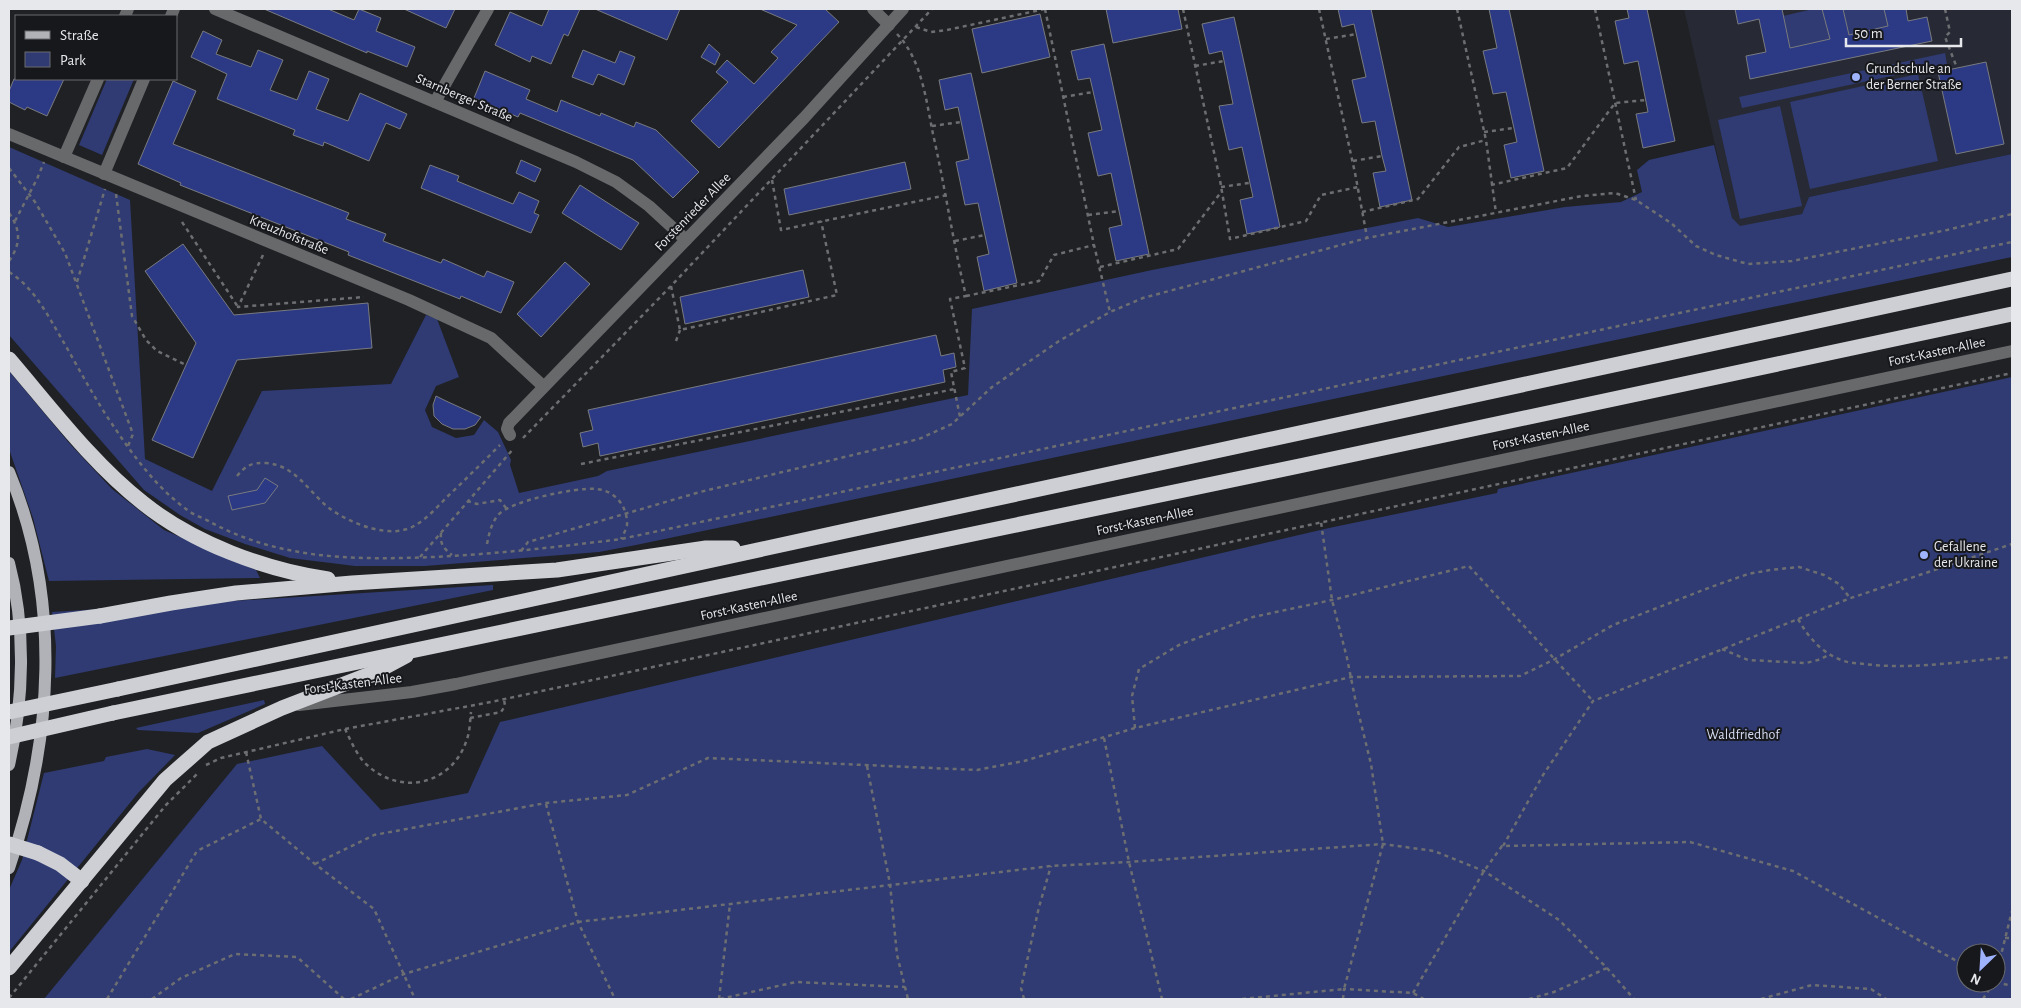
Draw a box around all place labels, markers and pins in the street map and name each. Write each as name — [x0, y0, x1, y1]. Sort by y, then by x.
place label: Grundschule an der Berner Straße — [1866, 62, 1962, 92]
marker: Grundschule an der Berner Straße — [1850, 71, 1862, 83]
place label: Gefallene der Ukraine — [1934, 540, 1998, 570]
marker: Gefallene der Ukraine — [1918, 549, 1930, 561]

